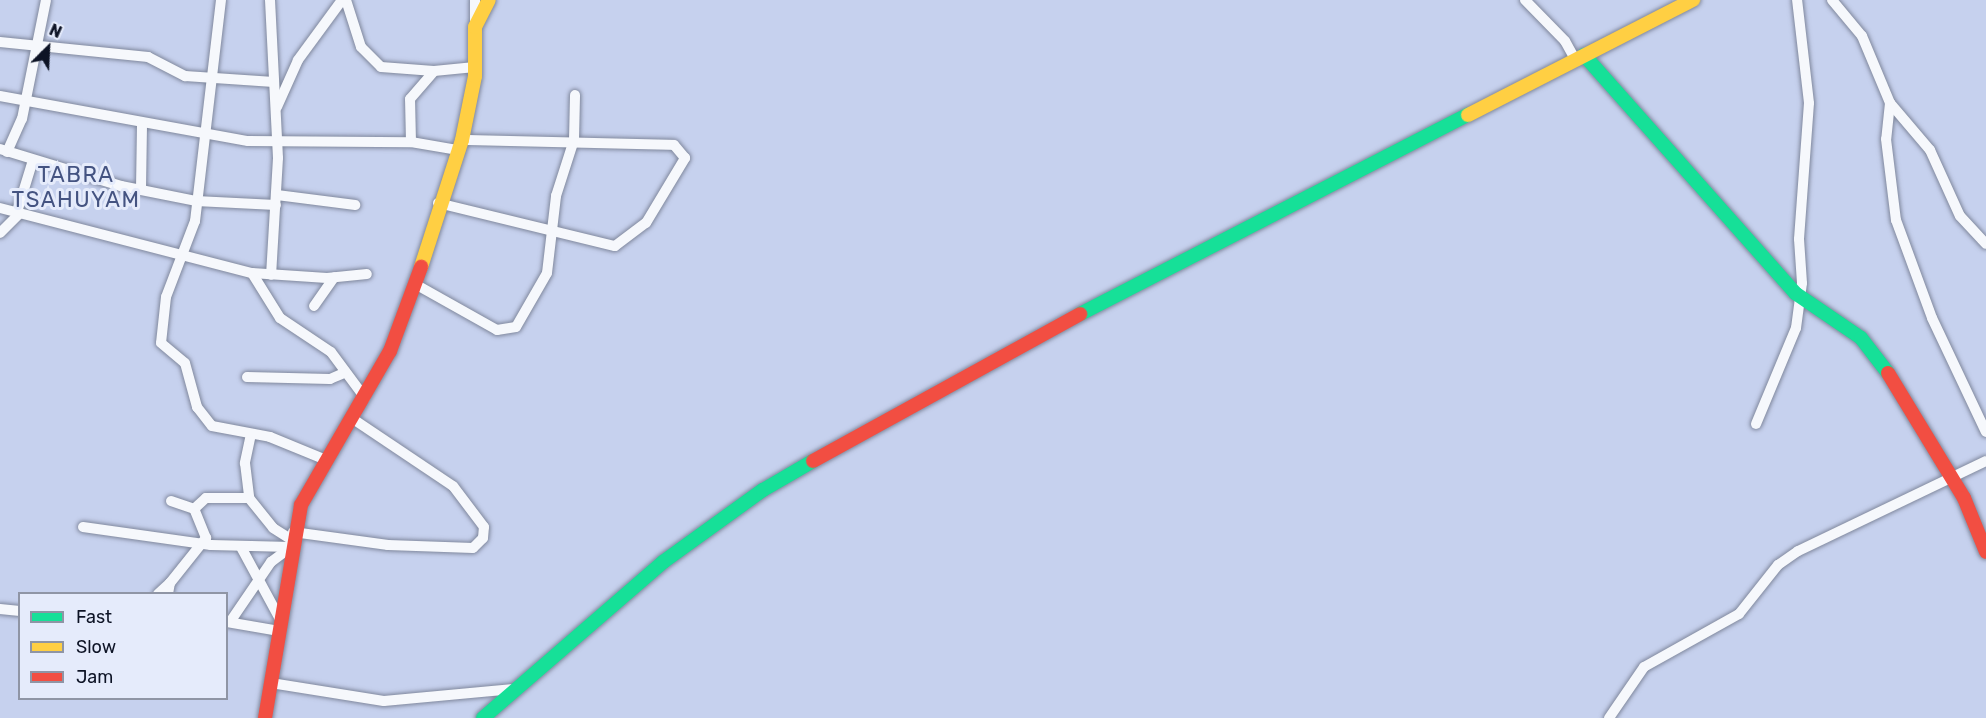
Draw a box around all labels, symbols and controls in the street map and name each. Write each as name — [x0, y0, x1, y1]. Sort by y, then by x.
north arrow — [18, 18, 78, 78]
text: N — [46, 20, 65, 42]
district label: TABRA TSAHUYAM — [12, 161, 140, 212]
legend — [18, 592, 228, 700]
text: Fast — [76, 606, 112, 628]
text: Slow — [76, 636, 116, 658]
text: Jam — [76, 666, 113, 688]

